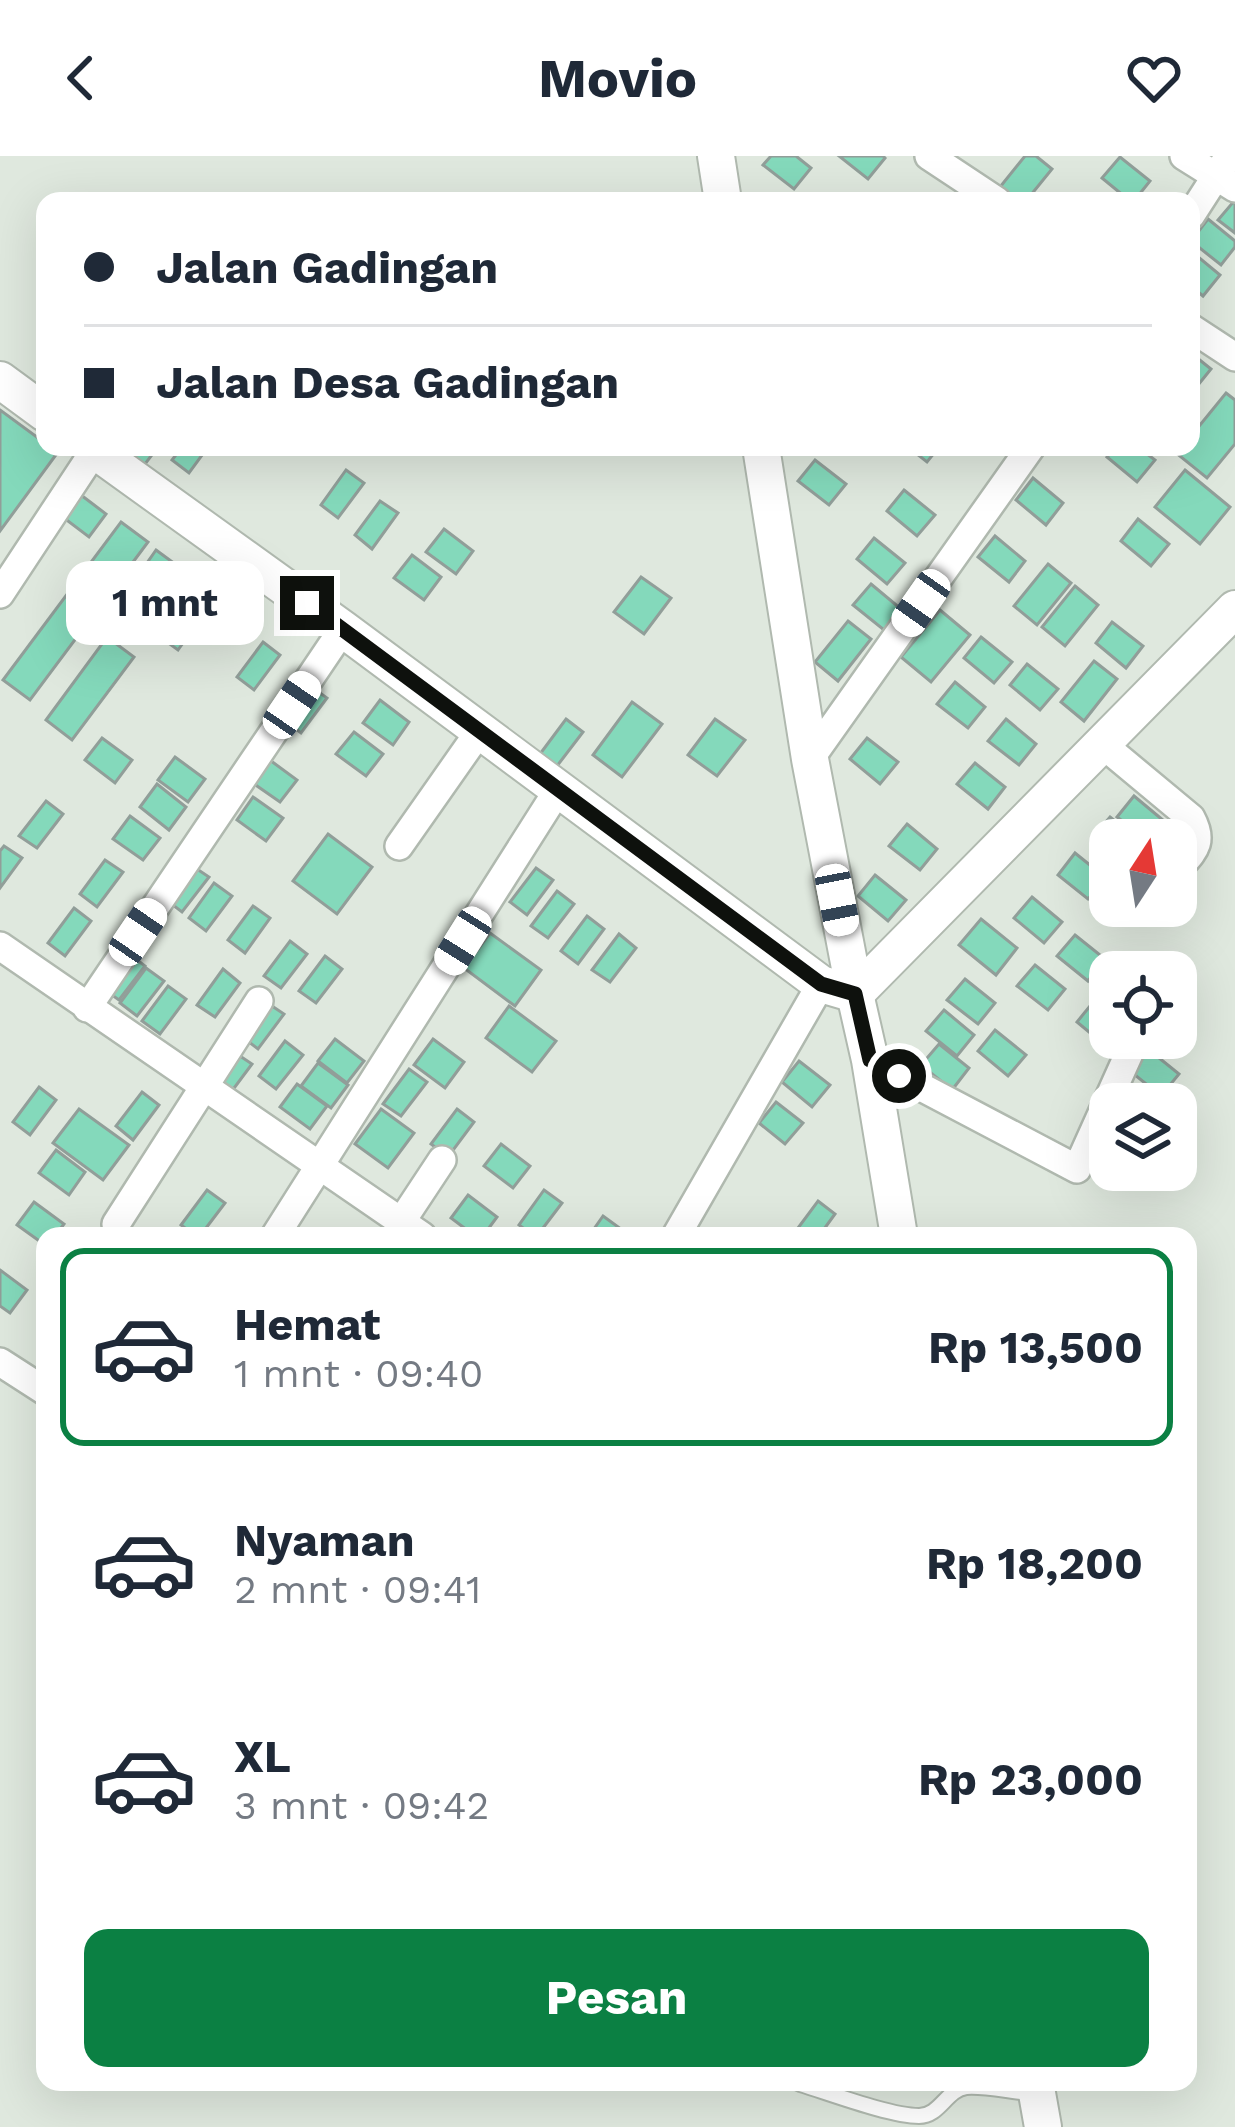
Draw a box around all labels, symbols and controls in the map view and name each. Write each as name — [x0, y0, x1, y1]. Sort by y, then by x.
icon: back — [48, 45, 114, 111]
icon: heart — [1121, 45, 1187, 111]
text: Movio — [538, 47, 697, 110]
text: Jalan Gadingan — [156, 241, 498, 294]
text: Jalan Desa Gadingan — [156, 356, 619, 409]
callout: 1 mnt — [67, 561, 265, 645]
car — [886, 563, 956, 643]
route end — [280, 576, 334, 630]
text: 1 mnt — [112, 580, 218, 625]
car — [257, 665, 327, 745]
north arrow — [1089, 819, 1197, 927]
map controls — [1089, 819, 1197, 1191]
car — [812, 861, 862, 939]
car — [103, 892, 173, 972]
car — [429, 901, 497, 981]
button: locate — [1089, 951, 1197, 1059]
route start — [872, 1049, 926, 1103]
button: layers — [1089, 1083, 1197, 1191]
icon: car — [90, 1293, 198, 1401]
text: Hemat — [234, 1298, 380, 1351]
text: Rp 13,500 — [928, 1321, 1143, 1374]
text: 1 mnt · 09:40 — [234, 1351, 483, 1396]
icon: car — [90, 1509, 198, 1617]
text: Nyaman — [234, 1514, 415, 1567]
text: Rp 18,200 — [926, 1537, 1143, 1590]
text: 2 mnt · 09:41 — [234, 1567, 481, 1612]
icon: car — [90, 1725, 198, 1833]
text: XL — [234, 1730, 291, 1783]
text: Rp 23,000 — [918, 1753, 1143, 1806]
text: 3 mnt · 09:42 — [234, 1783, 489, 1828]
button: Pesan — [84, 1929, 1149, 2067]

